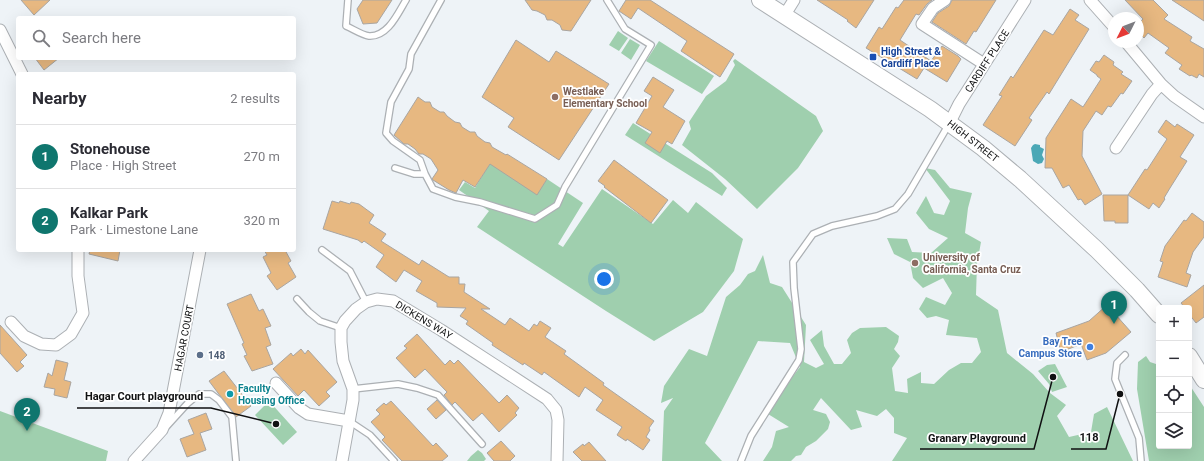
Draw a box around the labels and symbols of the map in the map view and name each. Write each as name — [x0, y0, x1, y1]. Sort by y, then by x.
north arrow — [1108, 12, 1144, 48]
street label: CARDIFF PLACE — [963, 27, 1012, 94]
place label: High Street & Cardiff Place — [881, 46, 941, 69]
marker: High Street & Cardiff Place — [868, 52, 878, 62]
place label: Westlake Elementary School — [563, 86, 648, 109]
marker: Westlake Elementary School — [550, 92, 560, 102]
street label: HIGH STREET — [945, 118, 1001, 164]
place label: University of California, Santa Cruz — [923, 252, 1021, 276]
marker: University of California, Santa Cruz — [910, 258, 920, 268]
your location — [594, 269, 614, 289]
pin: 1 — [1101, 291, 1127, 324]
street label: DICKENS WAY — [394, 299, 454, 341]
street label: HAGAR COURT — [172, 304, 196, 372]
place label: Bay Tree Campus Store — [1019, 336, 1083, 359]
marker: Bay Tree Campus Store — [1085, 342, 1095, 352]
marker: 148 — [195, 350, 205, 360]
place label: 148 — [208, 350, 225, 361]
place label: Faculty Housing Office — [238, 383, 305, 406]
callout: Hagar Court playground — [77, 385, 211, 408]
marker: Faculty Housing Office — [225, 389, 235, 399]
text: Hagar Court playground — [85, 390, 203, 403]
pin: 2 — [14, 398, 40, 431]
callout: Granary Playground — [920, 426, 1034, 449]
callout: 118 — [1071, 426, 1106, 449]
text: 118 — [1080, 431, 1098, 444]
text: Granary Playground — [928, 432, 1026, 445]

